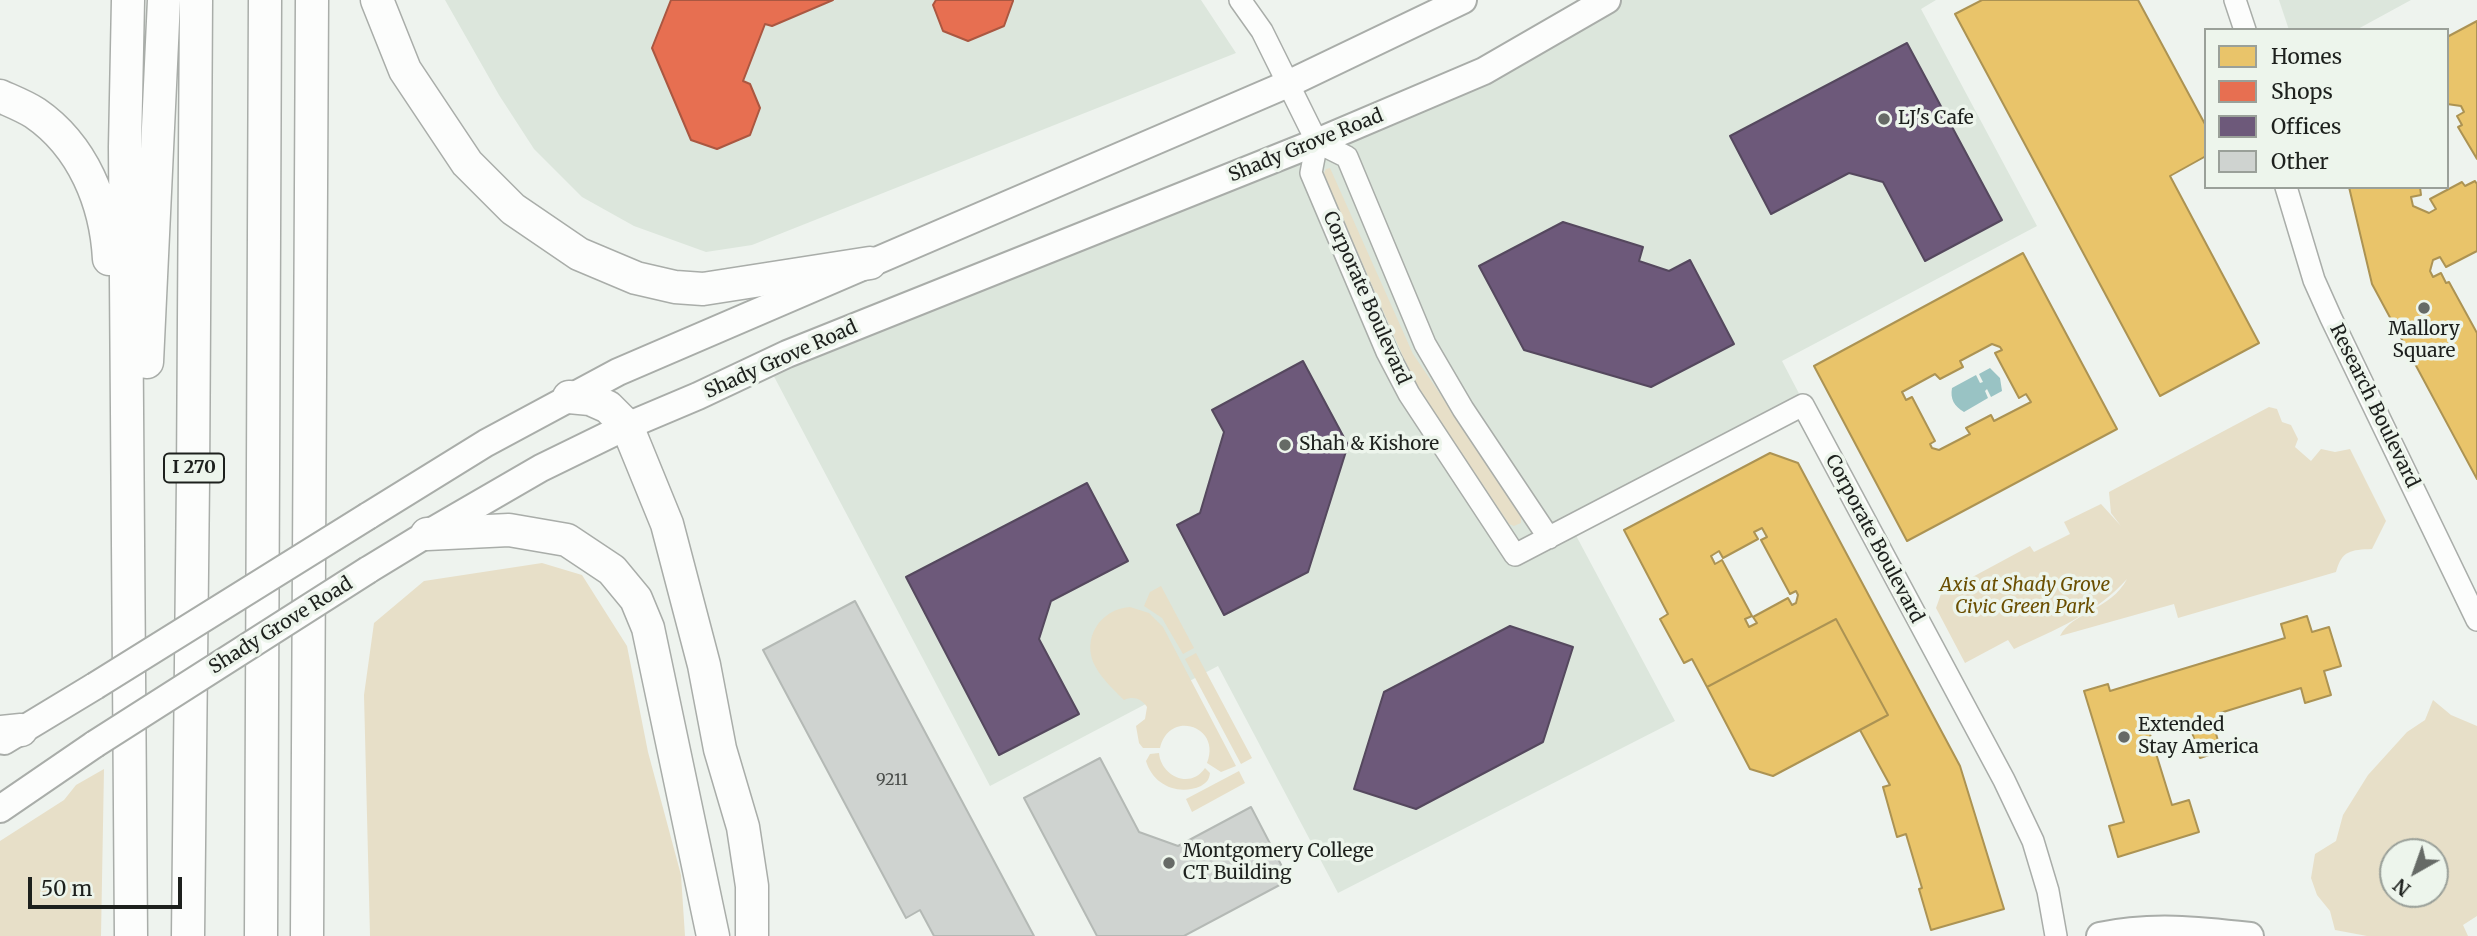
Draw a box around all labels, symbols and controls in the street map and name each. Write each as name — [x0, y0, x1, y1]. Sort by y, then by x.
legend — [2204, 28, 2449, 189]
text: Homes — [2271, 43, 2342, 70]
text: Shops — [2271, 78, 2333, 105]
street label: Shady Grove Road — [1225, 105, 1387, 187]
place label: LJ's Cafe — [1898, 108, 1974, 130]
marker: LJ's Cafe — [1876, 111, 1892, 127]
text: Offices — [2271, 113, 2341, 140]
text: Other — [2271, 148, 2329, 175]
street label: Corporate Boulevard — [1318, 208, 1414, 388]
marker: Mallory Square — [2416, 300, 2432, 316]
street label: Shady Grove Road — [701, 316, 861, 404]
place label: Mallory Square — [2388, 319, 2460, 363]
street label: Research Boulevard — [2324, 320, 2424, 492]
place label: Shah & Kishore — [1299, 434, 1439, 456]
marker: Shah & Kishore — [1277, 437, 1293, 453]
street label: Corporate Boulevard — [1820, 451, 1928, 627]
road number: I 270 — [164, 454, 224, 482]
street label: Shady Grove Road — [205, 573, 357, 679]
park label: Axis at Shady Grove Civic Green Park — [1940, 575, 2110, 619]
place label: Extended Stay America — [2138, 715, 2259, 759]
marker: Extended Stay America — [2116, 729, 2132, 745]
house number: 9211 — [876, 770, 908, 790]
north arrow — [2379, 838, 2449, 908]
place label: Montgomery College CT Building — [1183, 841, 1374, 885]
marker: Montgomery College CT Building — [1161, 855, 1177, 871]
scale bar — [32, 862, 186, 906]
text: N — [2388, 874, 2415, 902]
text: 50 m — [41, 875, 92, 902]

